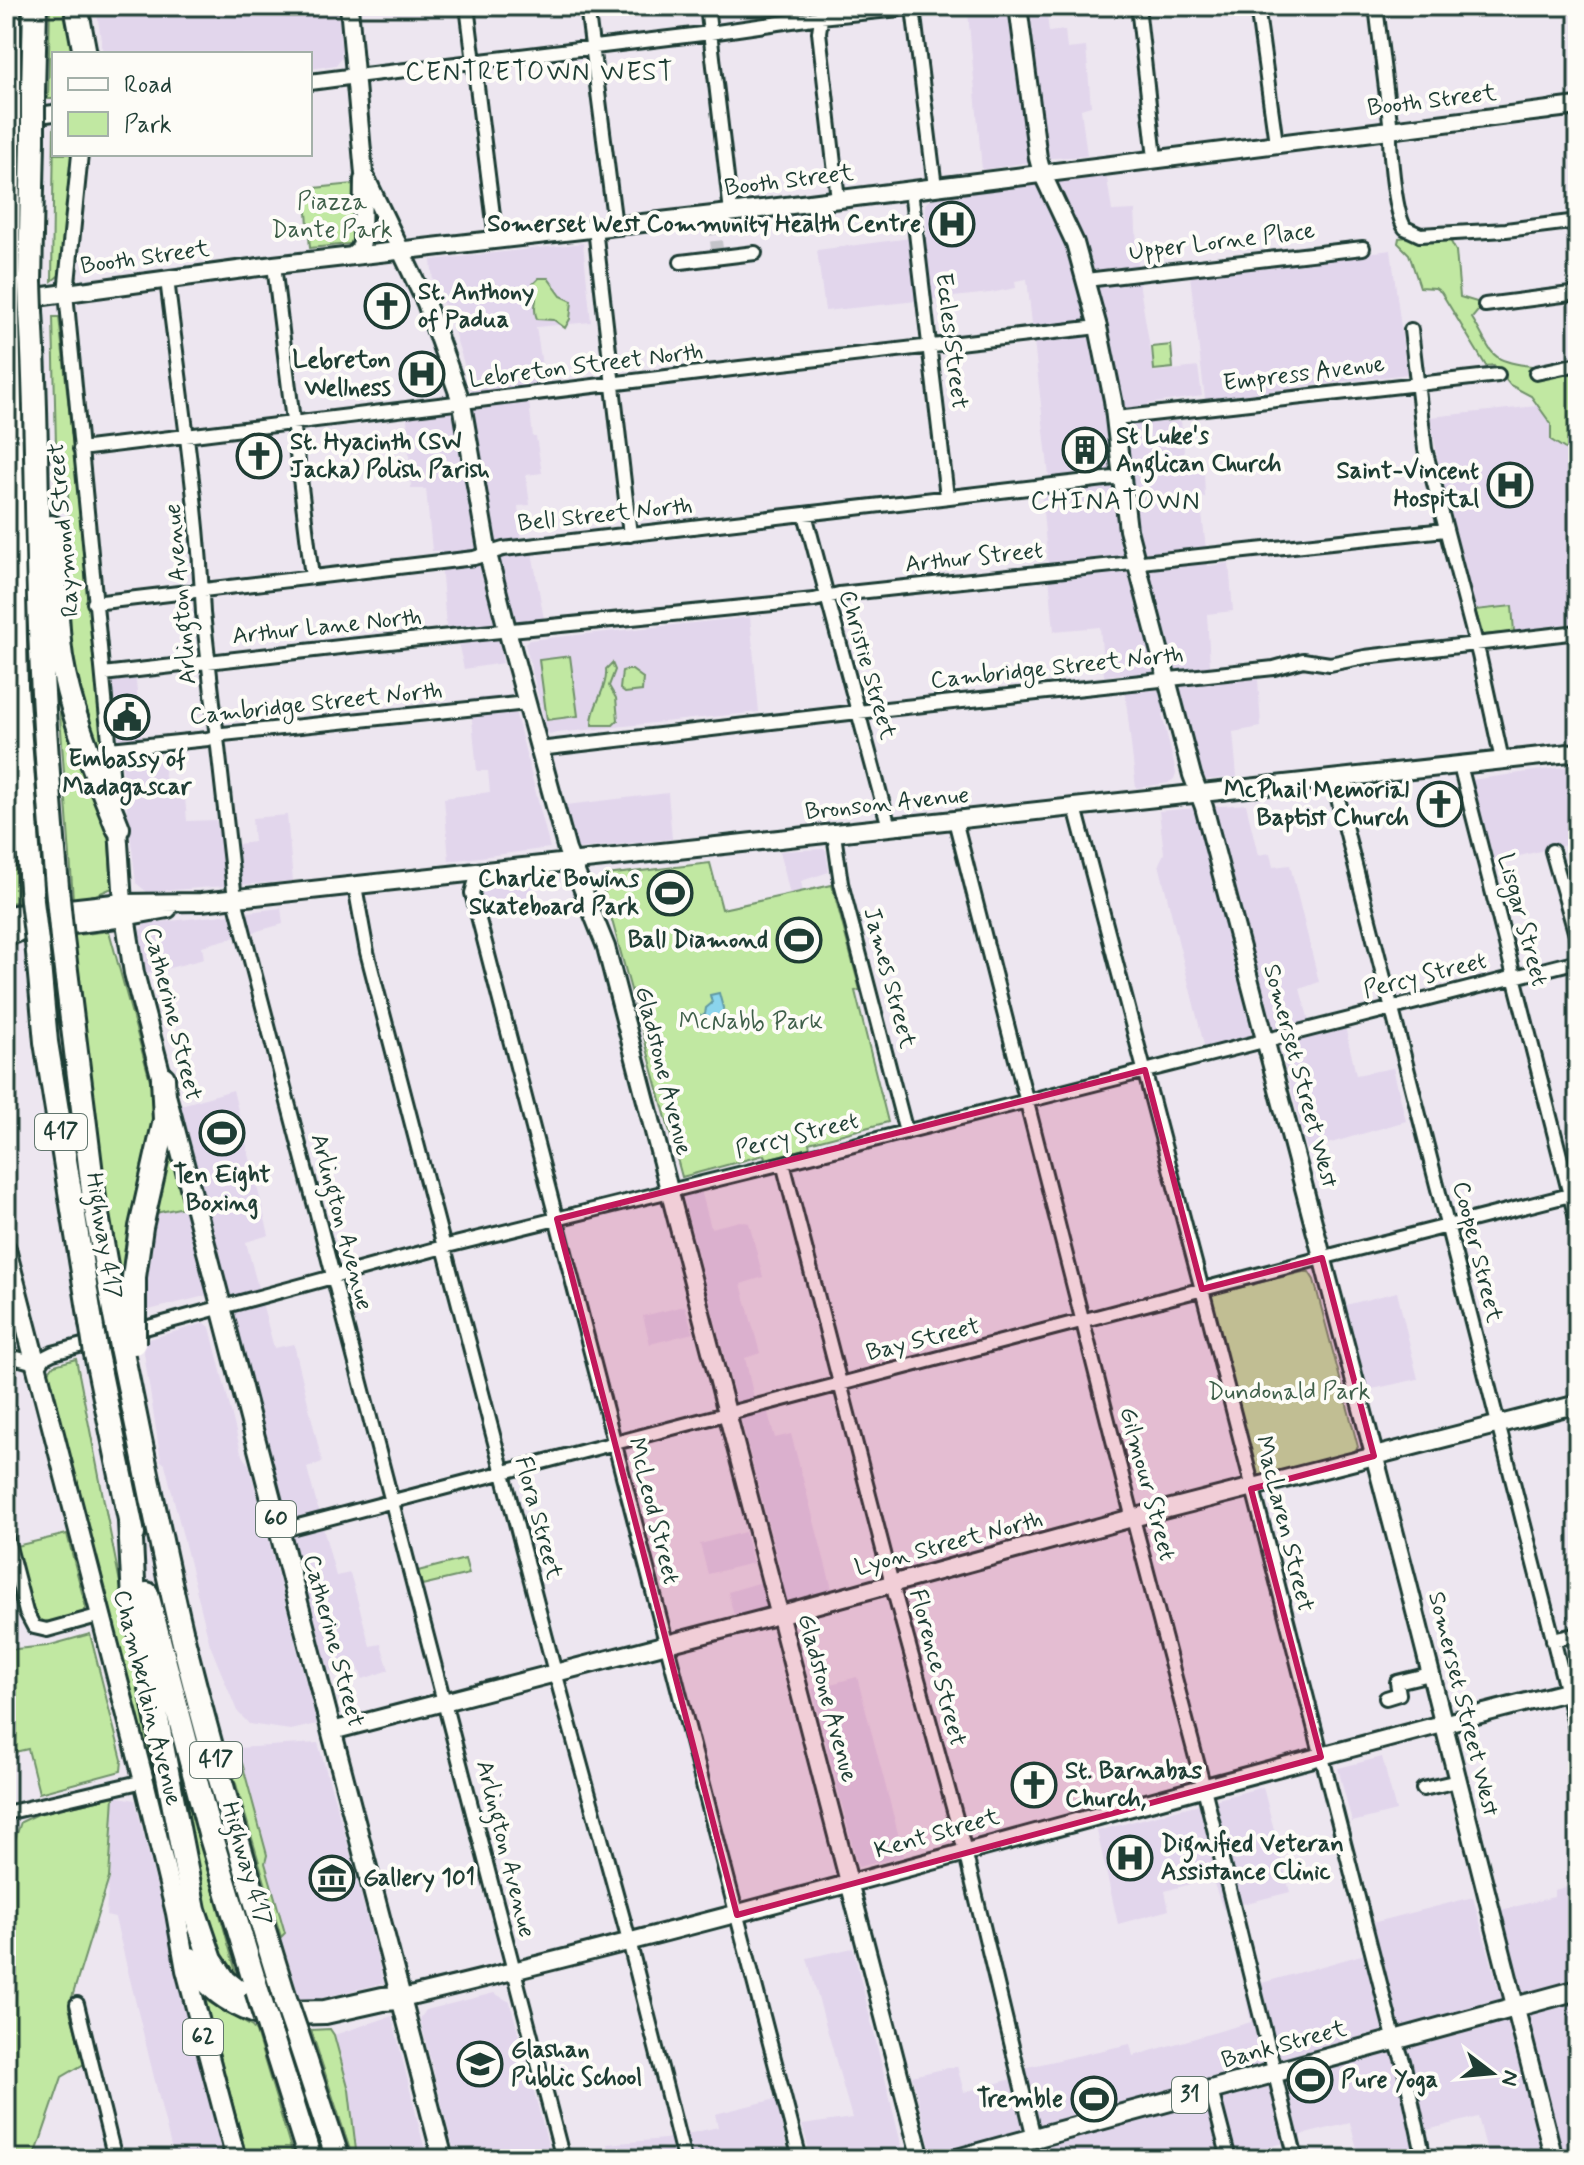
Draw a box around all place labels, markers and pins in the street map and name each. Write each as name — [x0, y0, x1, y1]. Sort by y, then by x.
hospital icon: Somerset West Community Health Centre — [928, 200, 976, 248]
place label: Somerset West Community Health Centre — [487, 209, 921, 240]
place label: St. Anthony of Padua — [418, 277, 534, 336]
church icon: St. Anthony of Padua — [363, 282, 411, 330]
place label: Lebreton Wellness — [293, 345, 392, 404]
hospital icon: Lebreton Wellness — [398, 350, 446, 398]
place label: St Luke's Anglican Church — [1116, 421, 1281, 483]
building icon: St Luke's Anglican Church — [1061, 426, 1109, 474]
place label: St. Hyacinth (SW Jacka) Polish Parish — [290, 427, 490, 486]
church icon: St. Hyacinth (SW Jacka) Polish Parish — [235, 432, 283, 480]
place label: Saint-Vincent Hospital — [1337, 456, 1479, 515]
hospital icon: Saint-Vincent Hospital — [1486, 461, 1534, 509]
public building icon: Embassy of Madagascar — [103, 693, 151, 741]
place label: Embassy of Madagascar — [62, 744, 192, 806]
place label: McPhail Memorial Baptist Church — [1224, 775, 1409, 834]
church icon: McPhail Memorial Baptist Church — [1416, 780, 1464, 828]
place label: Charlie Bowins Skateboard Park — [469, 864, 639, 923]
sports icon: Charlie Bowins Skateboard Park — [646, 869, 694, 917]
sports icon: Ball Diamond — [775, 916, 823, 964]
place label: Ball Diamond — [628, 925, 768, 956]
sports icon: Ten Eight Boxing — [198, 1109, 246, 1157]
place label: Ten Eight Boxing — [173, 1160, 271, 1220]
place label: St. Barnabas Church, — [1065, 1756, 1203, 1815]
church icon: St. Barnabas Church, — [1010, 1761, 1058, 1809]
place label: Dignified Veteran Assistance Clinic — [1161, 1829, 1344, 1888]
hospital icon: Dignified Veteran Assistance Clinic — [1106, 1834, 1154, 1882]
museum icon: Gallery 101 — [308, 1854, 356, 1902]
place label: Gallery 101 — [363, 1863, 475, 1894]
place label: Glashan Public School — [511, 2035, 642, 2094]
school or university icon: Glashan Public School — [456, 2040, 504, 2088]
sports icon: Pure Yoga — [1286, 2056, 1334, 2104]
place label: Pure Yoga — [1341, 2065, 1438, 2097]
sports icon: Tremble — [1070, 2075, 1118, 2123]
place label: Tremble — [977, 2084, 1063, 2115]

